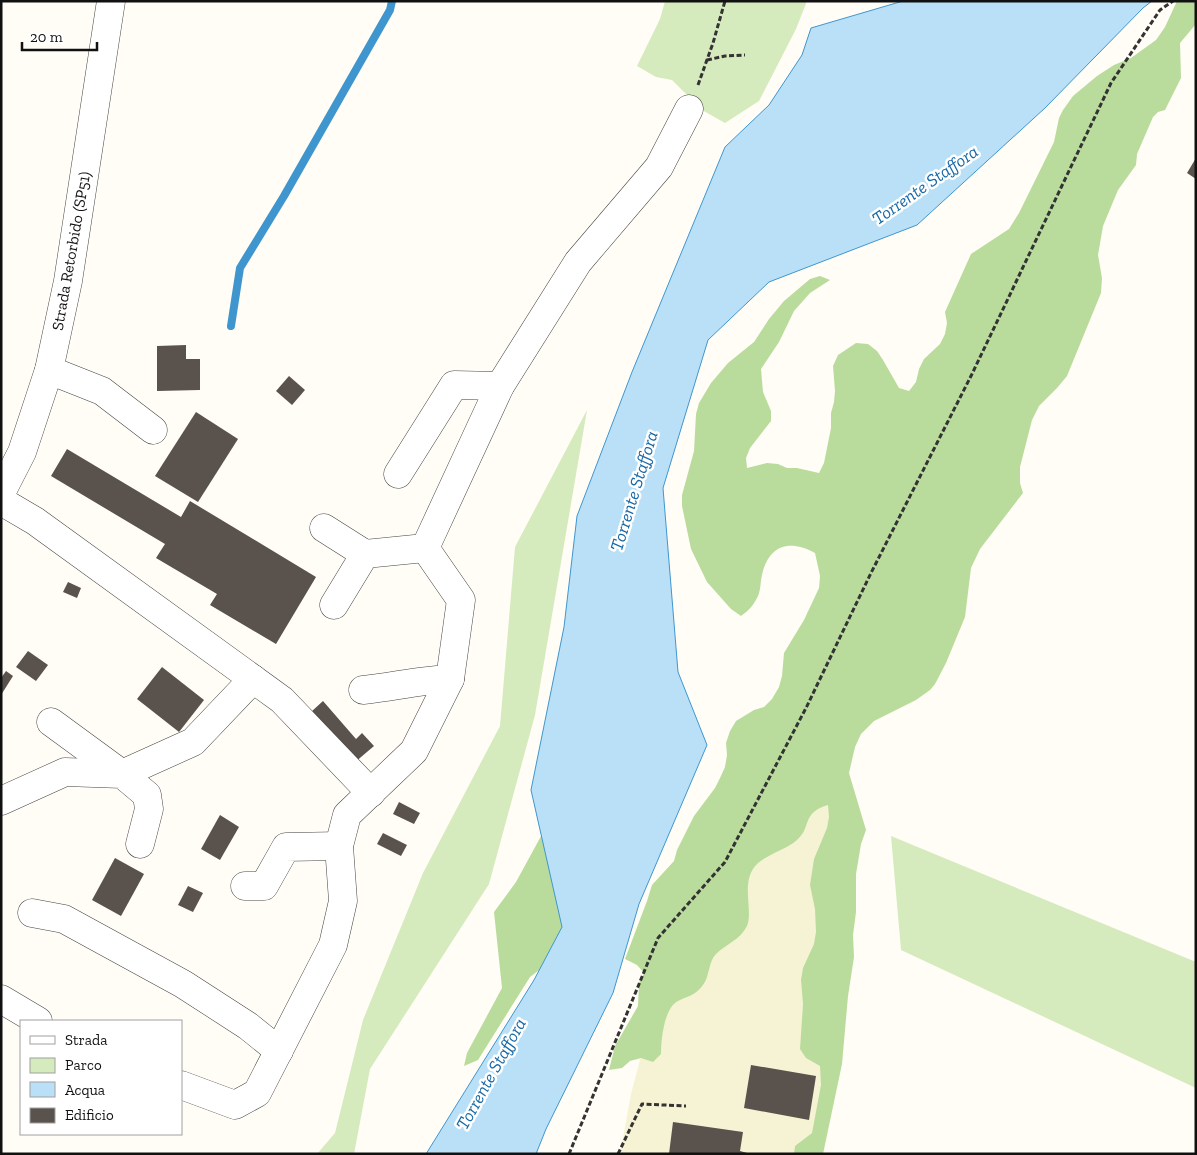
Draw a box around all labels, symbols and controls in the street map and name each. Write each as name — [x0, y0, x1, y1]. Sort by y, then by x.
scale bar — [22, 20, 98, 52]
text: 20 m — [30, 28, 63, 46]
water label: Torrente Staffora — [868, 140, 982, 230]
street label: Strada Retorbido (SP51) — [48, 170, 94, 332]
water label: Torrente Staffora — [605, 428, 663, 554]
water label: Torrente Staffora — [451, 1014, 531, 1134]
legend — [20, 1020, 182, 1135]
text: Strada — [65, 1031, 108, 1049]
text: Parco — [65, 1056, 102, 1074]
text: Acqua — [65, 1081, 105, 1099]
text: Edificio — [65, 1106, 114, 1124]

